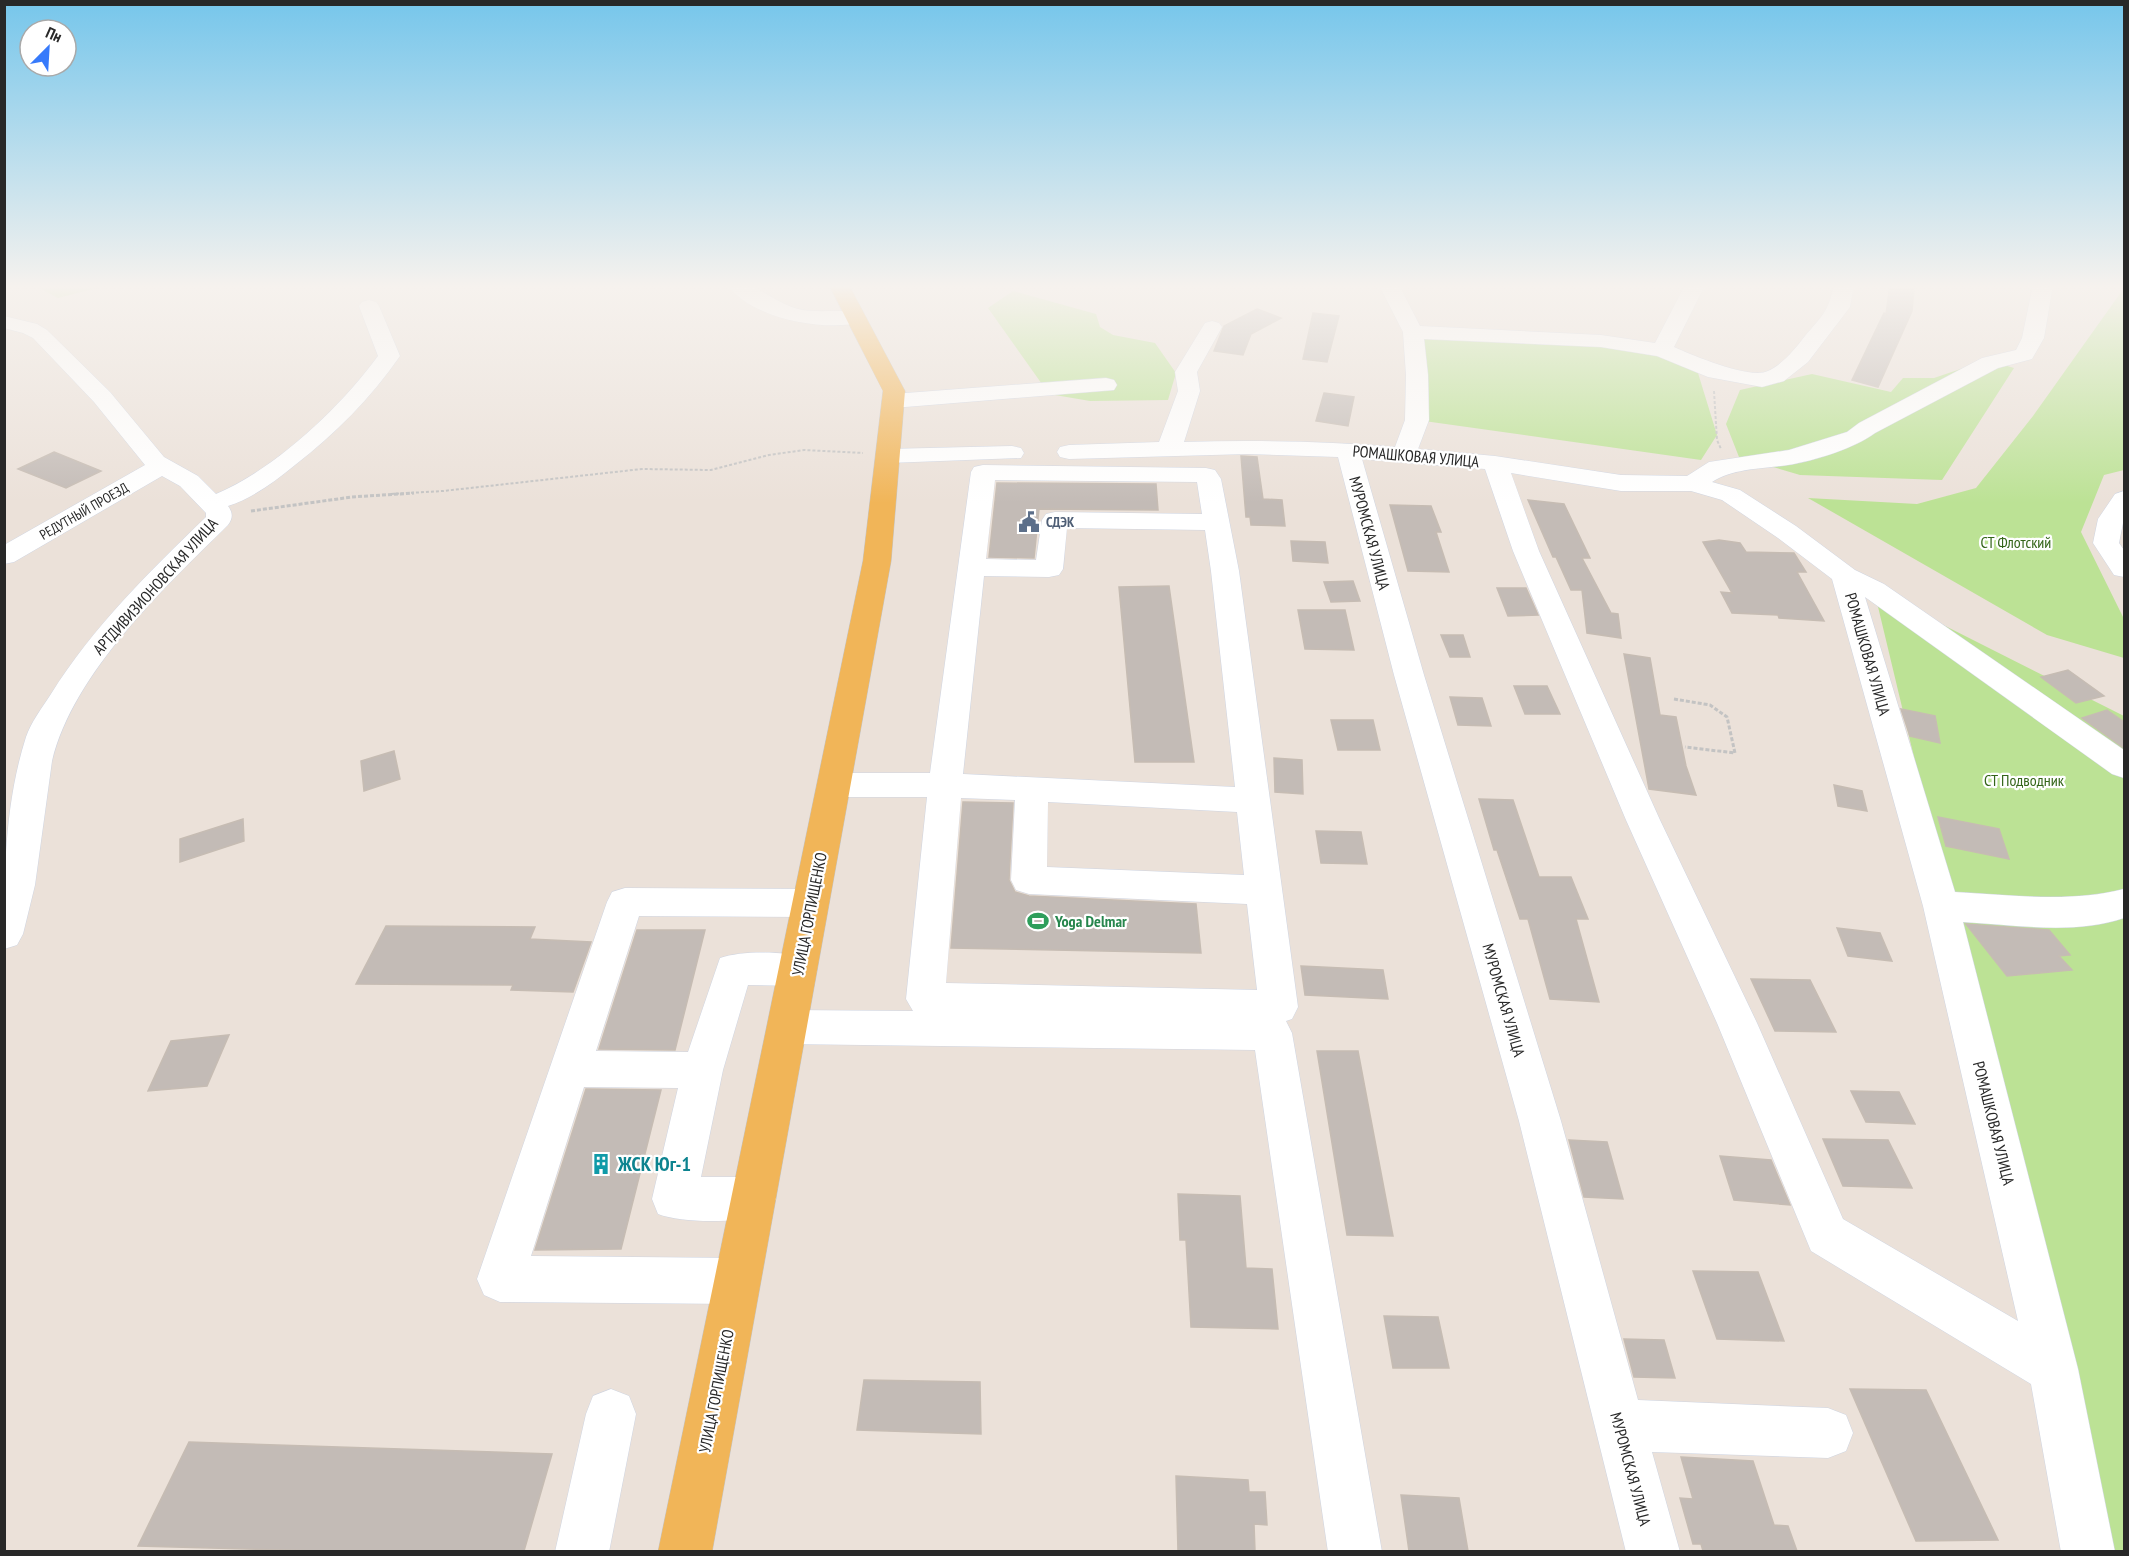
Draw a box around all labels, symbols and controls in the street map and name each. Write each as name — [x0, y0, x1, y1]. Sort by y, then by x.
north arrow — [18, 18, 78, 78]
text: Пн — [43, 22, 65, 47]
street label: РОМАШКОВАЯ УЛИЦА — [1352, 441, 1480, 472]
street label: МУРОМСКАЯ УЛИЦА — [1345, 474, 1395, 592]
street label: РЕДУТНЫЙ ПРОЕЗД — [36, 478, 132, 544]
public building icon: СДЭК — [1017, 510, 1041, 534]
street label: АРТДИВИЗИОНОВСКАЯ УЛИЦА — [88, 513, 222, 659]
place label: СДЭК — [1046, 513, 1075, 531]
park label: СТ Флотский — [1981, 532, 2051, 552]
street label: РОМАШКОВАЯ УЛИЦА — [1841, 590, 1895, 718]
park label: СТ Подводник — [1984, 770, 2065, 790]
street label: УЛИЦА ГОРПИЩЕНКО — [787, 850, 831, 977]
sports icon: Yoga Delmar — [1026, 909, 1050, 933]
place label: Yoga Delmar — [1054, 911, 1127, 931]
street label: МУРОМСКАЯ УЛИЦА — [1478, 941, 1530, 1059]
street label: РОМАШКОВАЯ УЛИЦА — [1969, 1059, 2019, 1187]
place label: ЖСК Юг-1 — [617, 1151, 691, 1177]
building icon: ЖСК Юг-1 — [589, 1152, 613, 1176]
street label: УЛИЦА ГОРПИЩЕНКО — [694, 1327, 738, 1454]
street label: МУРОМСКАЯ УЛИЦА — [1606, 1410, 1656, 1528]

